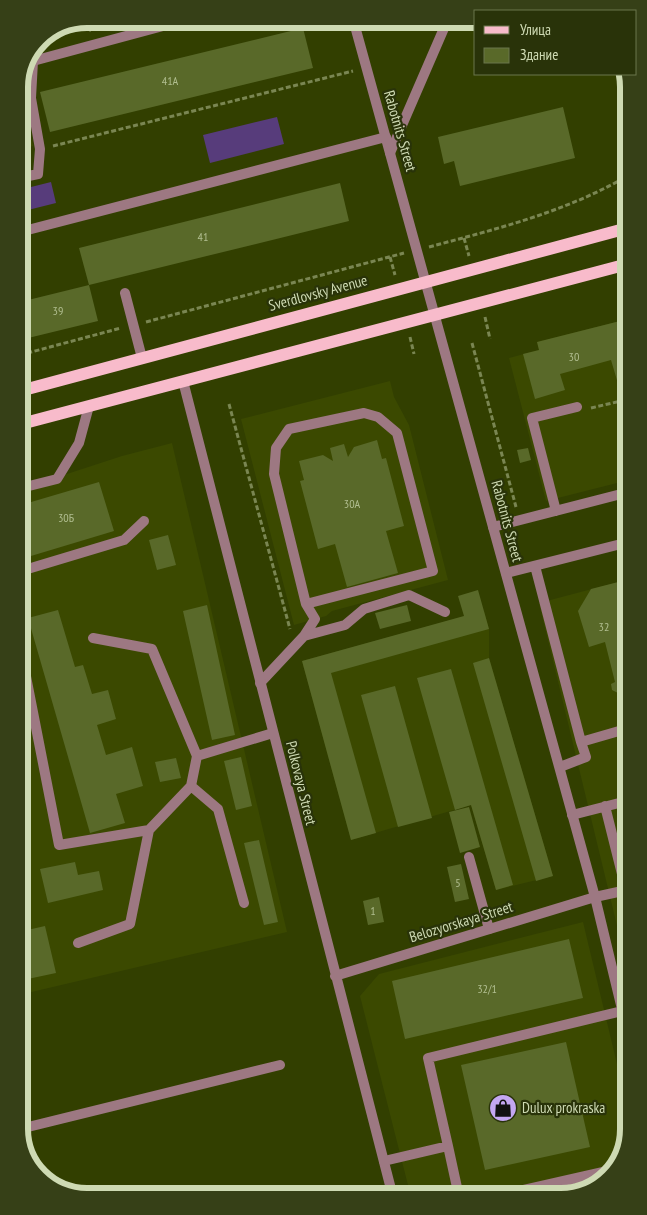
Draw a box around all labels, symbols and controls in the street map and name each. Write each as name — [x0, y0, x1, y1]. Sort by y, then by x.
legend — [474, 10, 637, 75]
text: Улица — [520, 20, 551, 39]
text: Здание — [520, 45, 558, 64]
house number: 41А — [162, 73, 179, 88]
street label: Rabotnits Street — [380, 88, 421, 174]
house number: 41 — [198, 229, 208, 244]
street label: Sverdlovsky Avenue — [266, 270, 369, 315]
house number: 39 — [53, 303, 63, 318]
house number: 30 — [569, 349, 579, 364]
street label: Rabotnits Street — [487, 478, 527, 564]
house number: 30А — [344, 496, 361, 511]
house number: 30Б — [58, 510, 74, 525]
house number: 32 — [599, 619, 609, 634]
street label: Polkovaya Street — [282, 739, 321, 827]
house number: 5 — [455, 875, 461, 890]
street label: Belozyorskaya Street — [407, 897, 515, 946]
house number: 1 — [370, 903, 376, 918]
house number: 32/1 — [477, 981, 497, 996]
shop icon: Dulux prokraska — [488, 1093, 518, 1123]
place label: Dulux prokraska — [522, 1098, 605, 1117]

